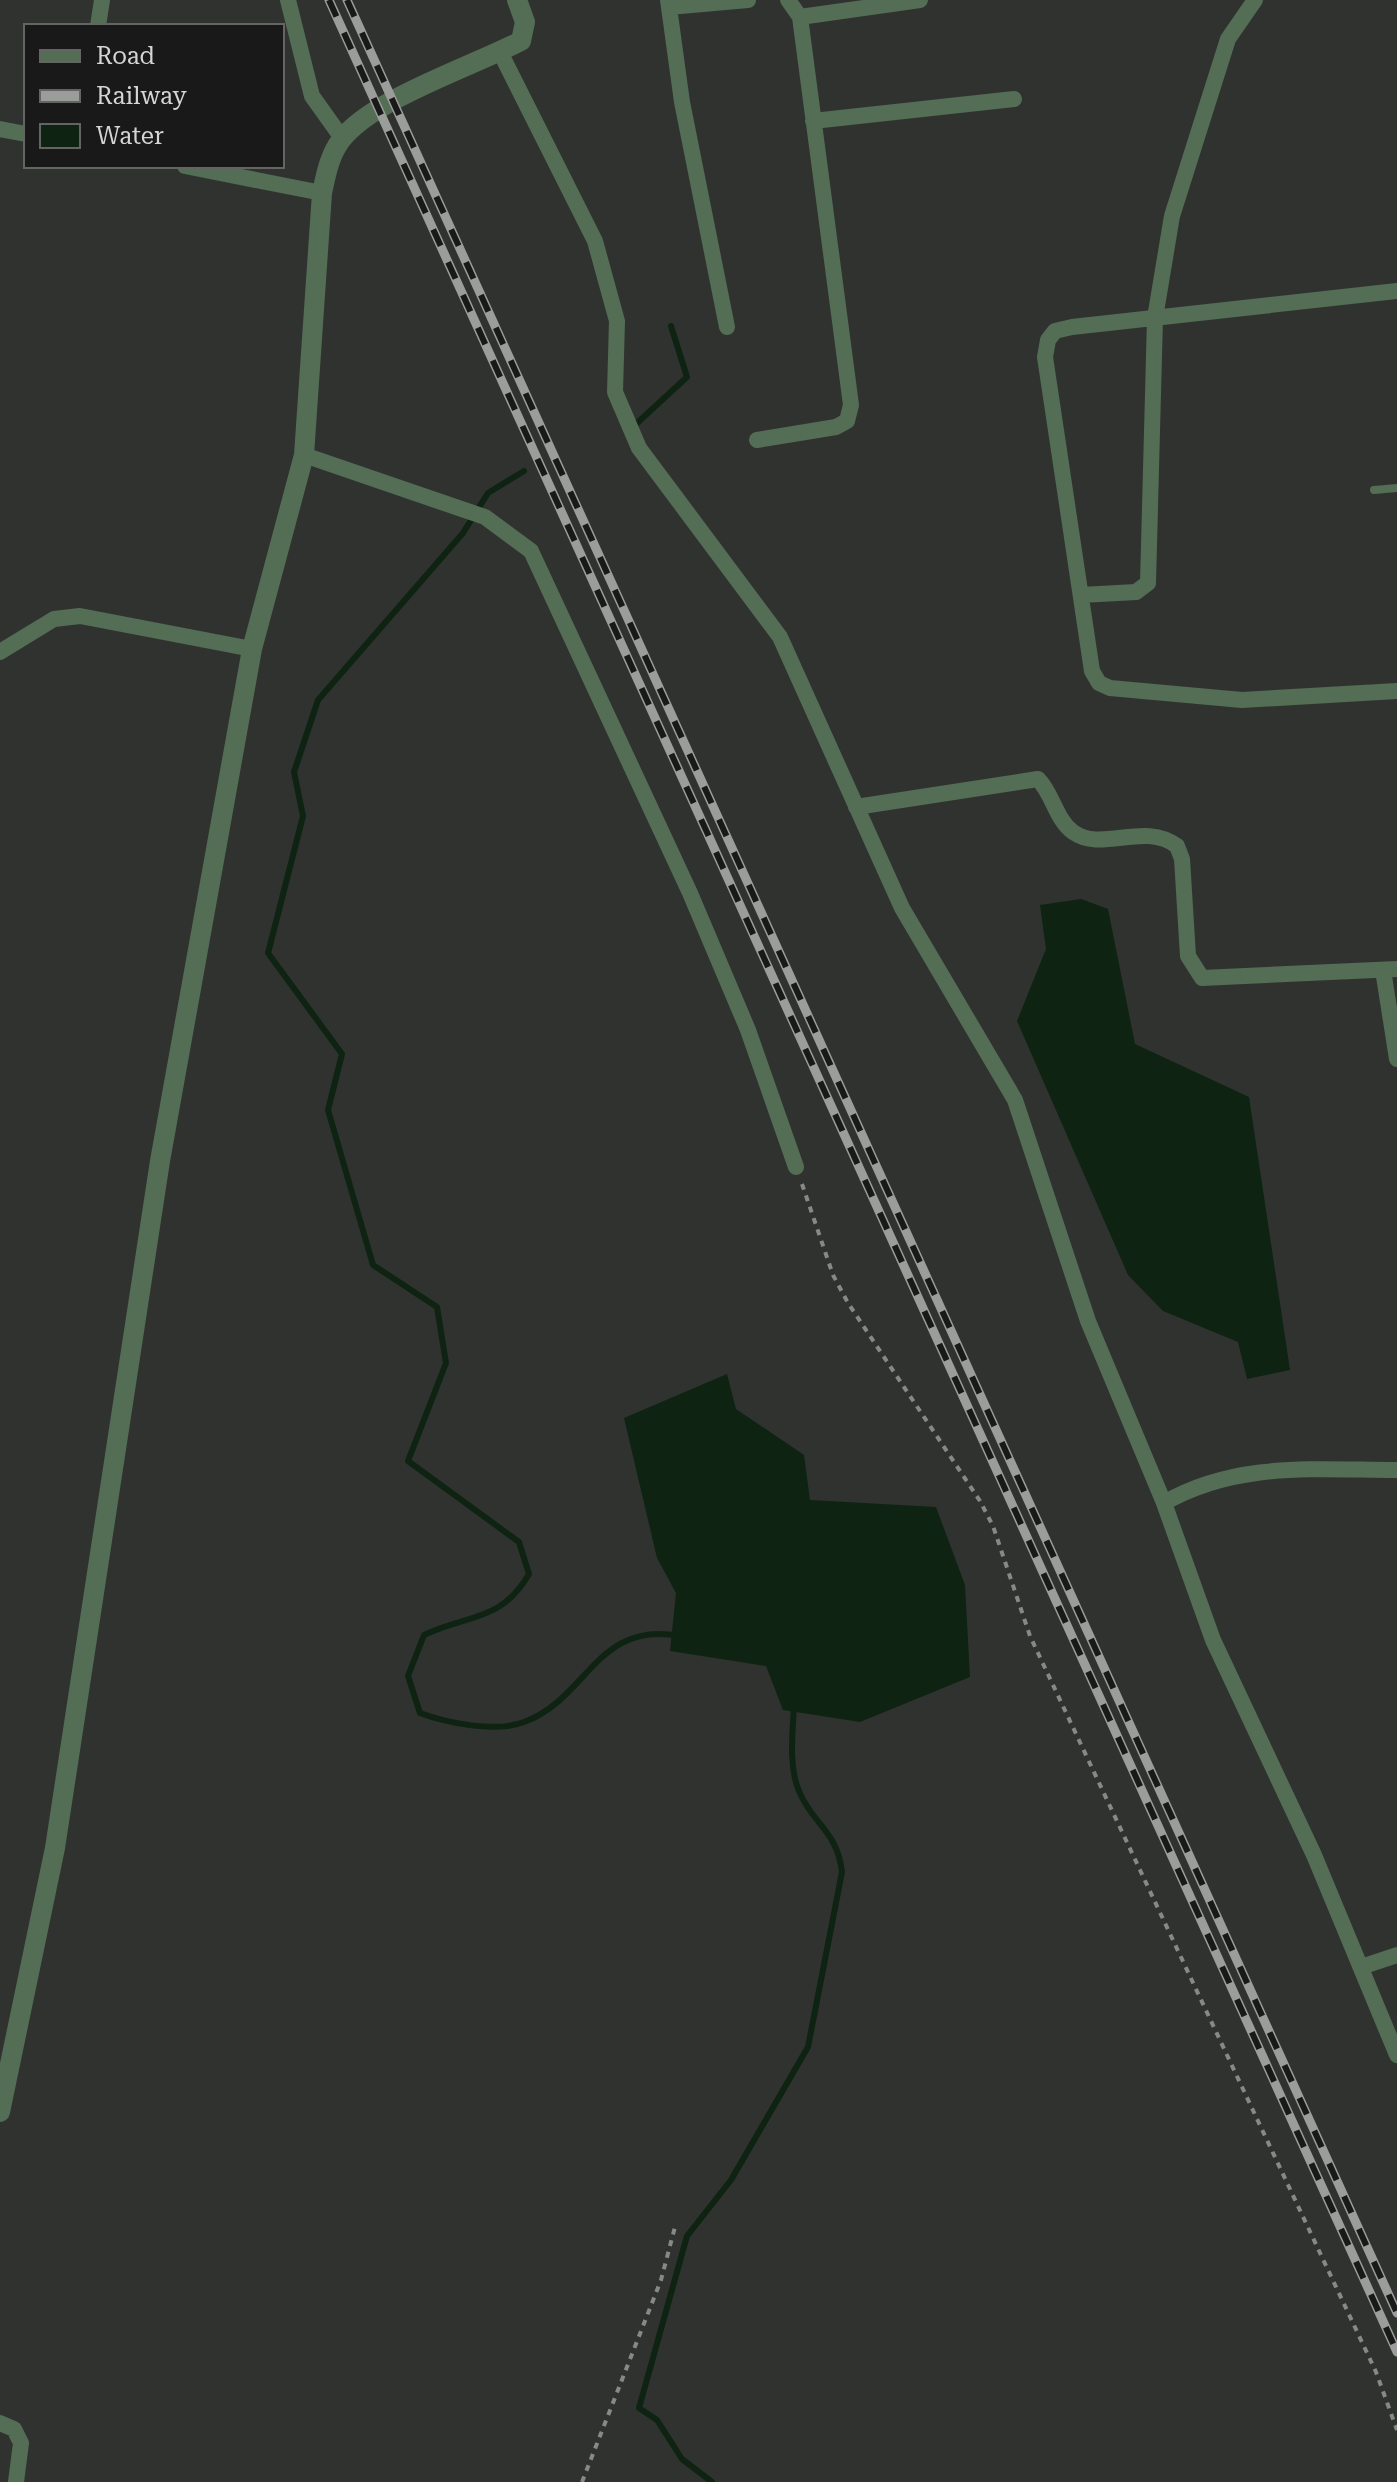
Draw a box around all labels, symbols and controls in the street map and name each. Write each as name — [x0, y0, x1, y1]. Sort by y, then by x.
legend — [24, 24, 284, 168]
text: Road — [96, 42, 155, 70]
text: Railway — [96, 82, 187, 110]
text: Water — [96, 122, 164, 150]

